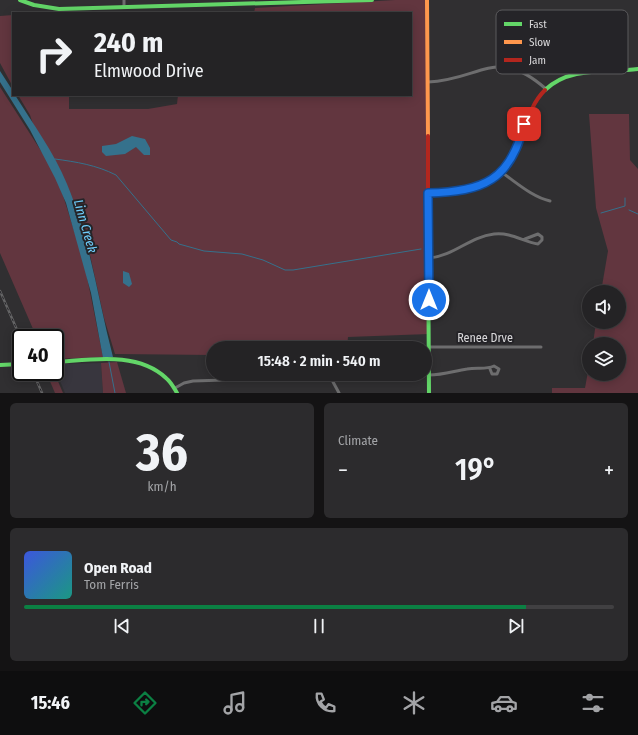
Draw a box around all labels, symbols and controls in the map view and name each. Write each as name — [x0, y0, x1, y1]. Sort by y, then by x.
legend — [496, 10, 628, 74]
text: Fast — [529, 18, 547, 31]
text: 240 m — [94, 26, 163, 59]
icon: right — [28, 28, 80, 80]
text: Slow — [529, 36, 550, 49]
text: Jam — [529, 54, 546, 67]
text: Elmwood Drive — [94, 60, 204, 82]
pin — [507, 107, 541, 141]
icon: arrive — [513, 113, 535, 135]
water label: Linn Creek — [71, 198, 100, 255]
position arrow — [408, 279, 450, 321]
map controls — [582, 285, 626, 381]
button: sound — [582, 285, 626, 329]
speed limit sign: 40 — [12, 329, 64, 381]
street label: Renee Drve — [457, 331, 513, 345]
button: layers — [582, 337, 626, 381]
text: 15:48 · 2 min · 540 m — [258, 352, 380, 370]
text: 36 — [136, 421, 188, 484]
text: Climate — [338, 433, 378, 448]
text: 19° — [455, 452, 497, 488]
text: − — [338, 457, 348, 484]
text: + — [604, 457, 614, 484]
text: km/h — [148, 479, 177, 494]
text: Open Road — [84, 559, 152, 577]
text: Tom Ferris — [84, 577, 139, 592]
icon: previous — [111, 615, 133, 637]
icon: pause — [308, 615, 330, 637]
icon: next — [505, 615, 527, 637]
icon: directions — [131, 689, 159, 717]
icon: music — [221, 689, 249, 717]
icon: phone — [311, 689, 339, 717]
icon: climate — [400, 689, 428, 717]
icon: car — [490, 689, 518, 717]
icon: filters — [579, 689, 607, 717]
text: 15:46 — [31, 692, 70, 714]

